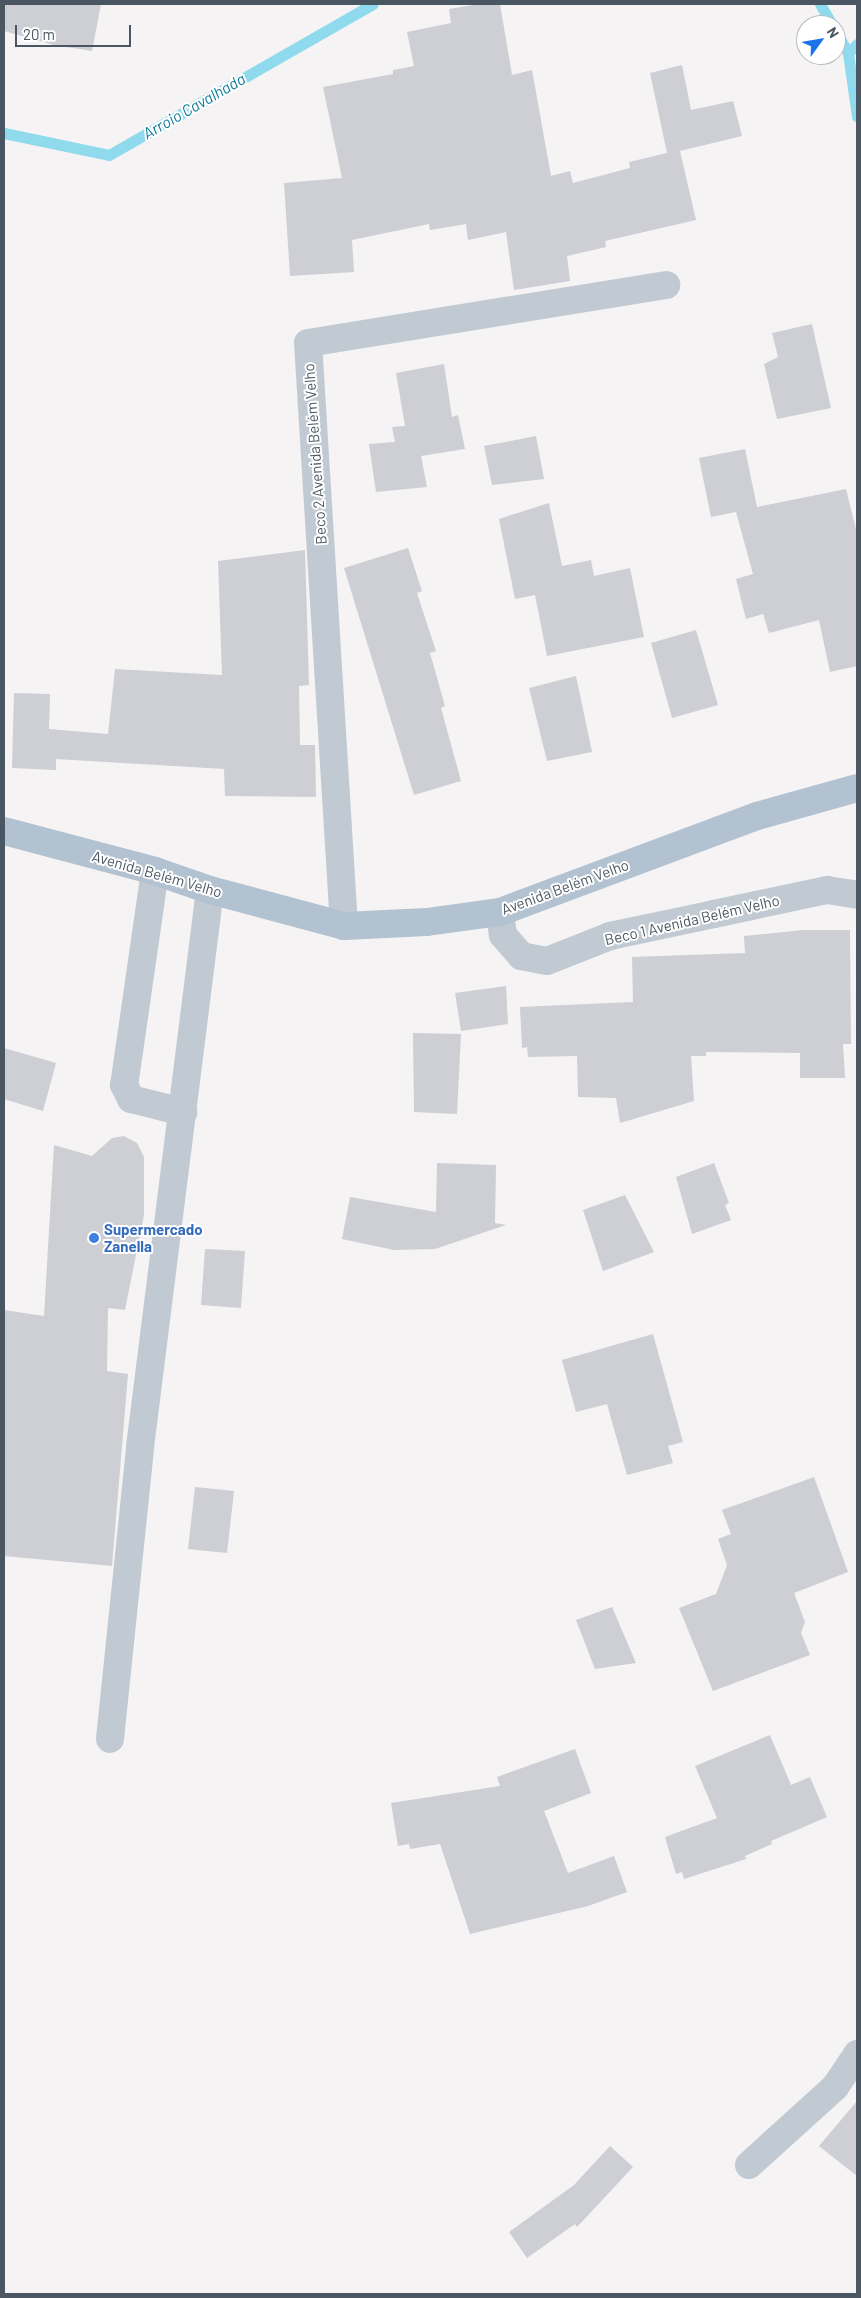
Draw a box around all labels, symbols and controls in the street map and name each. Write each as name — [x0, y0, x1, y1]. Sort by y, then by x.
scale bar — [18, 15, 134, 47]
north arrow — [796, 15, 846, 65]
text: N — [824, 24, 843, 41]
text: 20 m — [23, 25, 55, 43]
water label: Arroio Cavalhada — [139, 69, 249, 143]
street label: Beco 2 Avenida Belém Velho — [300, 363, 330, 545]
street label: Avenida Belém Velho — [90, 847, 224, 901]
street label: Avenida Belém Velho — [499, 856, 631, 918]
street label: Beco 1 Avenida Belém Velho — [603, 891, 781, 949]
place label: Supermercado Zanella — [104, 1220, 203, 1255]
marker: Supermercado Zanella — [88, 1232, 100, 1244]

